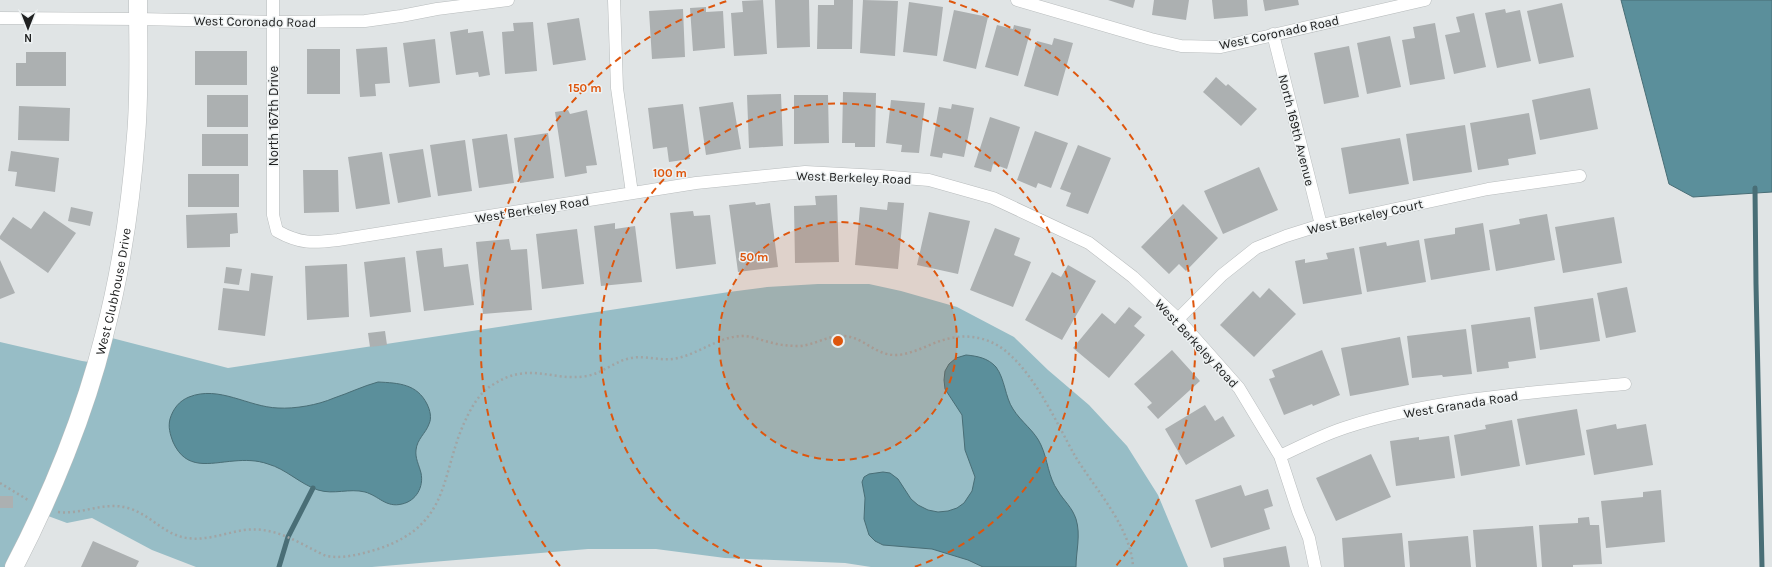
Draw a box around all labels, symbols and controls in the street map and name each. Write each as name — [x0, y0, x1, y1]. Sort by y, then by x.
north arrow — [8, 8, 48, 48]
street label: West Coronado Road — [1218, 12, 1341, 53]
street label: West Coronado Road — [194, 13, 316, 30]
text: N — [24, 31, 32, 44]
street label: North 167th Drive — [266, 65, 281, 166]
street label: North 169th Avenue — [1275, 73, 1318, 188]
text: 150 m — [568, 81, 602, 95]
text: 100 m — [653, 166, 687, 180]
street label: West Berkeley Road — [796, 168, 912, 187]
street label: West Berkeley Road — [474, 193, 590, 226]
street label: West Berkeley Court — [1306, 196, 1424, 237]
street label: West Clubhouse Drive — [92, 226, 134, 357]
text: 50 m — [740, 250, 769, 264]
street label: West Berkeley Road — [1152, 296, 1242, 391]
centre of rings — [831, 334, 845, 348]
street label: West Granada Road — [1403, 388, 1519, 421]

